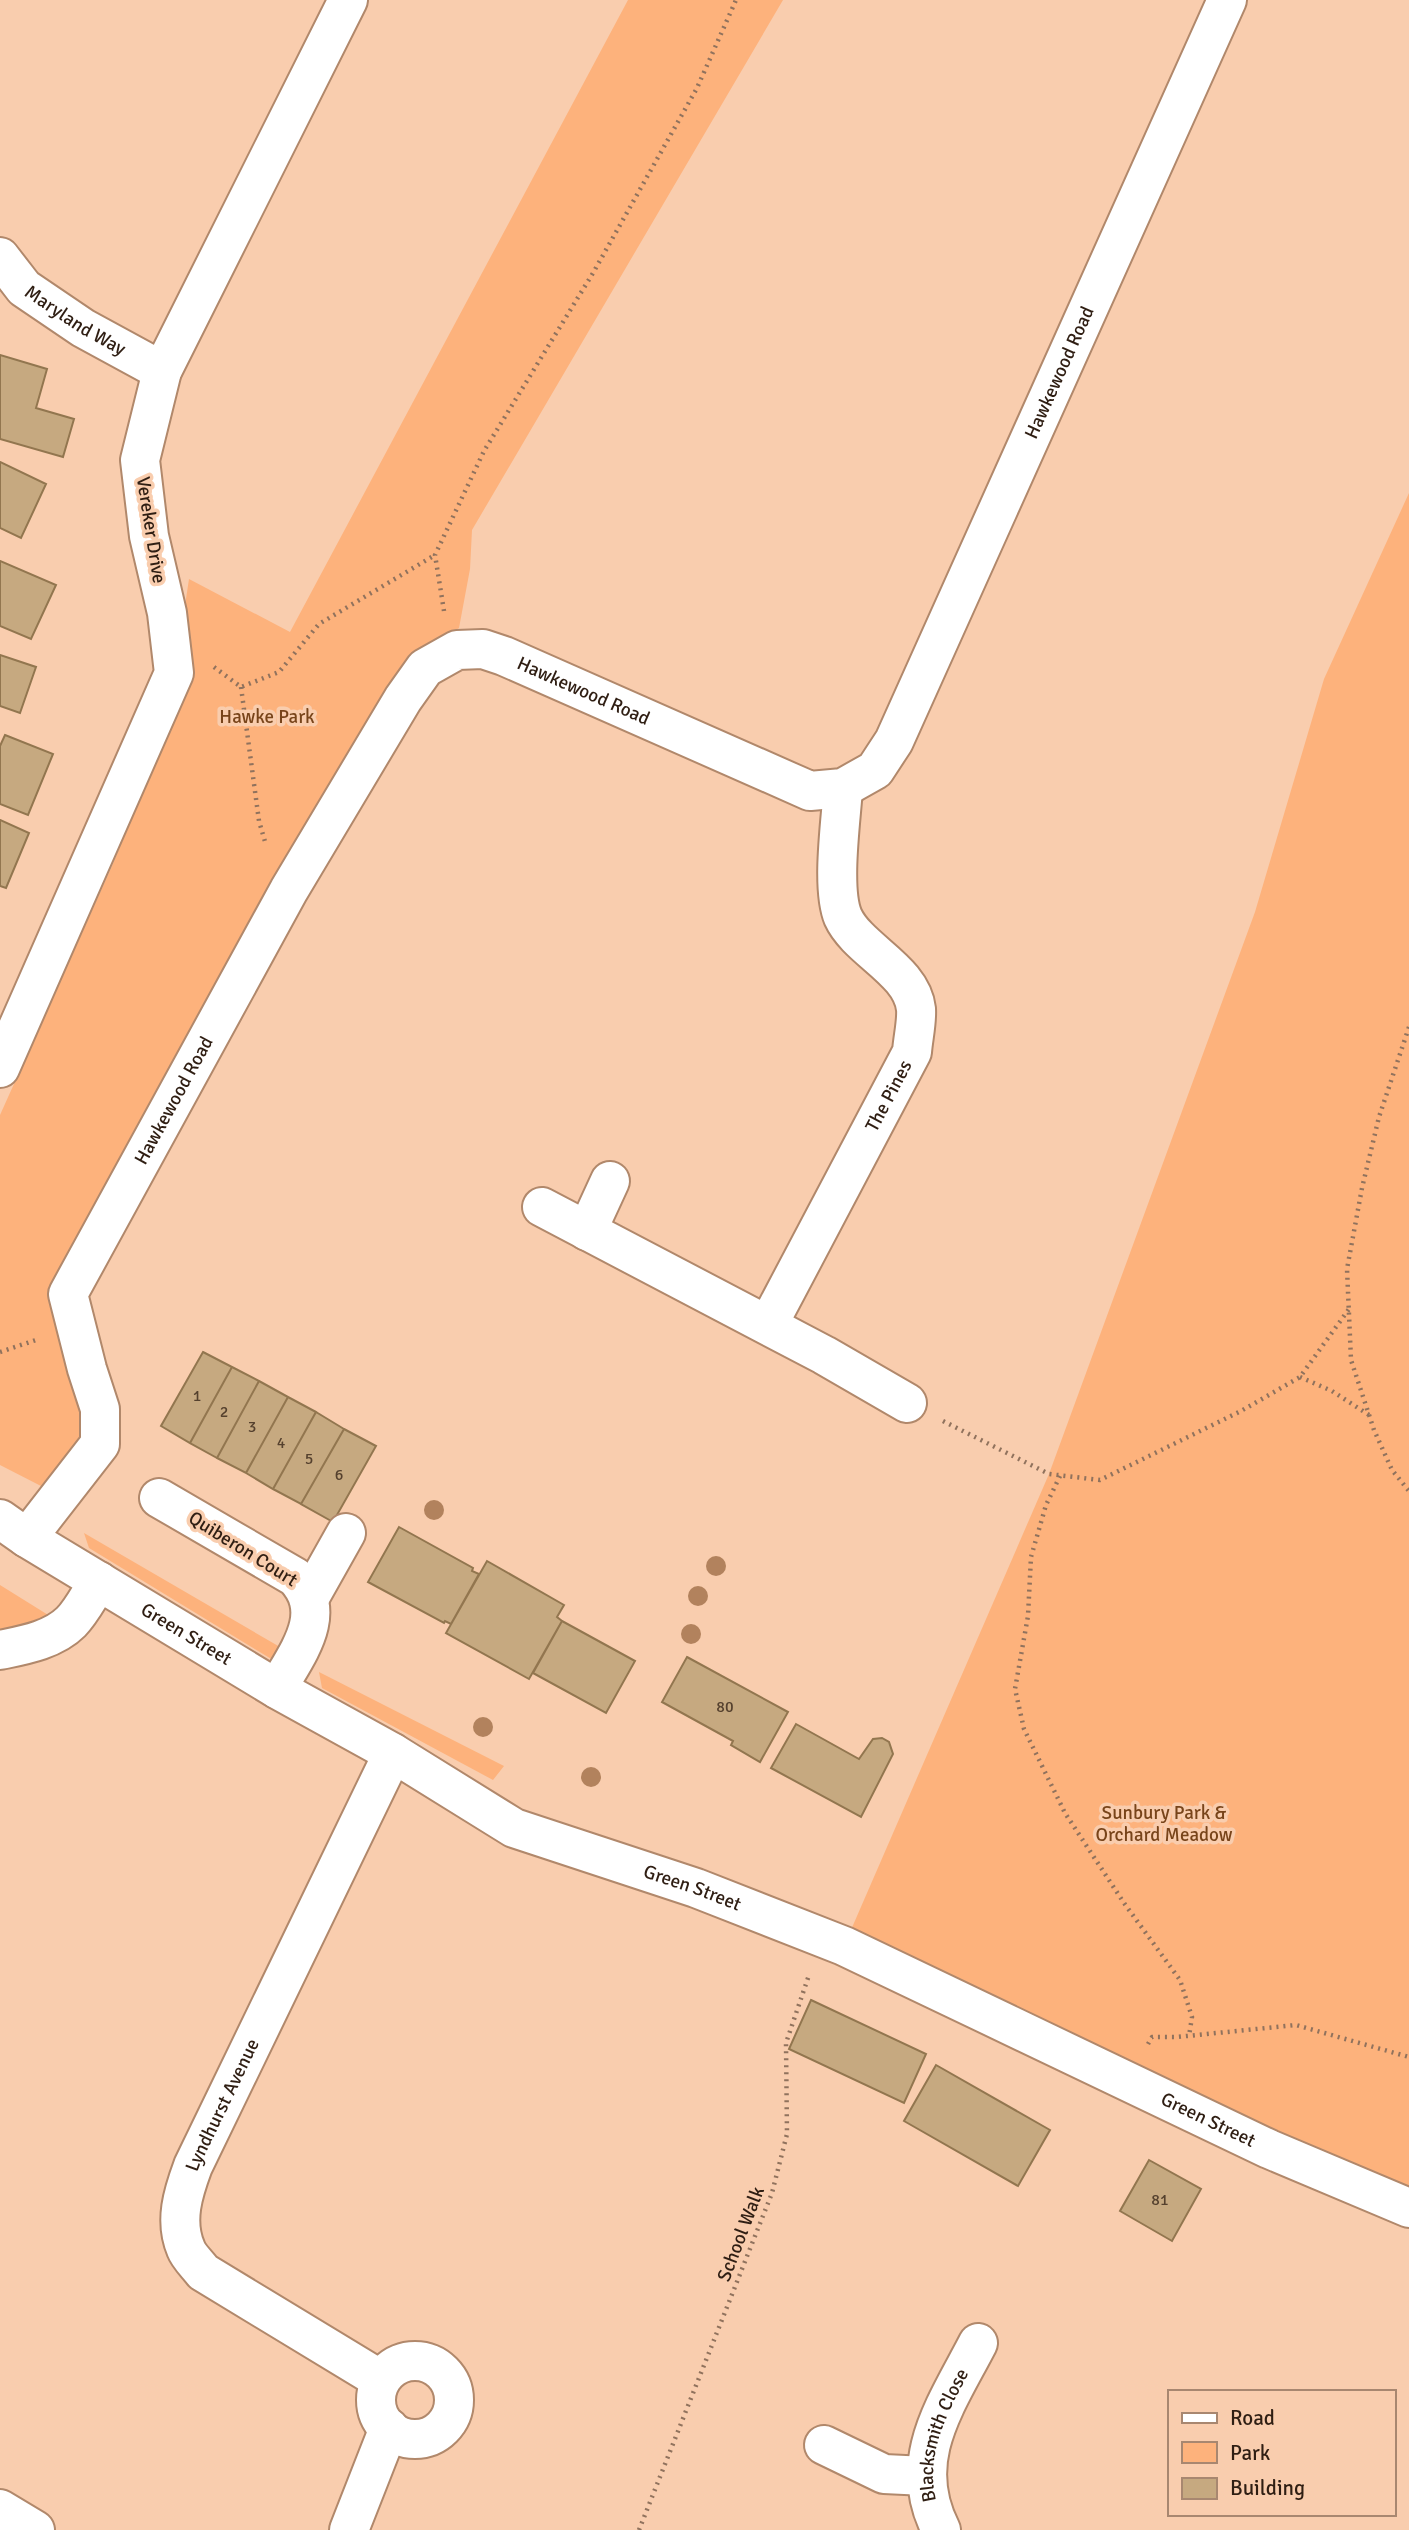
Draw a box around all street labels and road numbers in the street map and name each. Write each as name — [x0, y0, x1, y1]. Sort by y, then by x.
street label: Maryland Way — [20, 280, 130, 361]
street label: Hawkewood Road — [1019, 303, 1100, 443]
street label: Vereker Drive — [131, 475, 171, 585]
street label: Hawkewood Road — [513, 651, 653, 731]
street label: Hawkewood Road — [129, 1032, 219, 1169]
street label: The Pines — [860, 1056, 918, 1136]
street label: Quiberon Court — [184, 1506, 302, 1592]
street label: Green Street — [136, 1598, 236, 1671]
street label: Green Street — [640, 1860, 745, 1917]
street label: Lyndhurst Avenue — [180, 2035, 265, 2175]
street label: Green Street — [1157, 2087, 1260, 2153]
street label: School Walk — [712, 2183, 770, 2285]
street label: Blacksmith Close — [915, 2364, 974, 2504]

